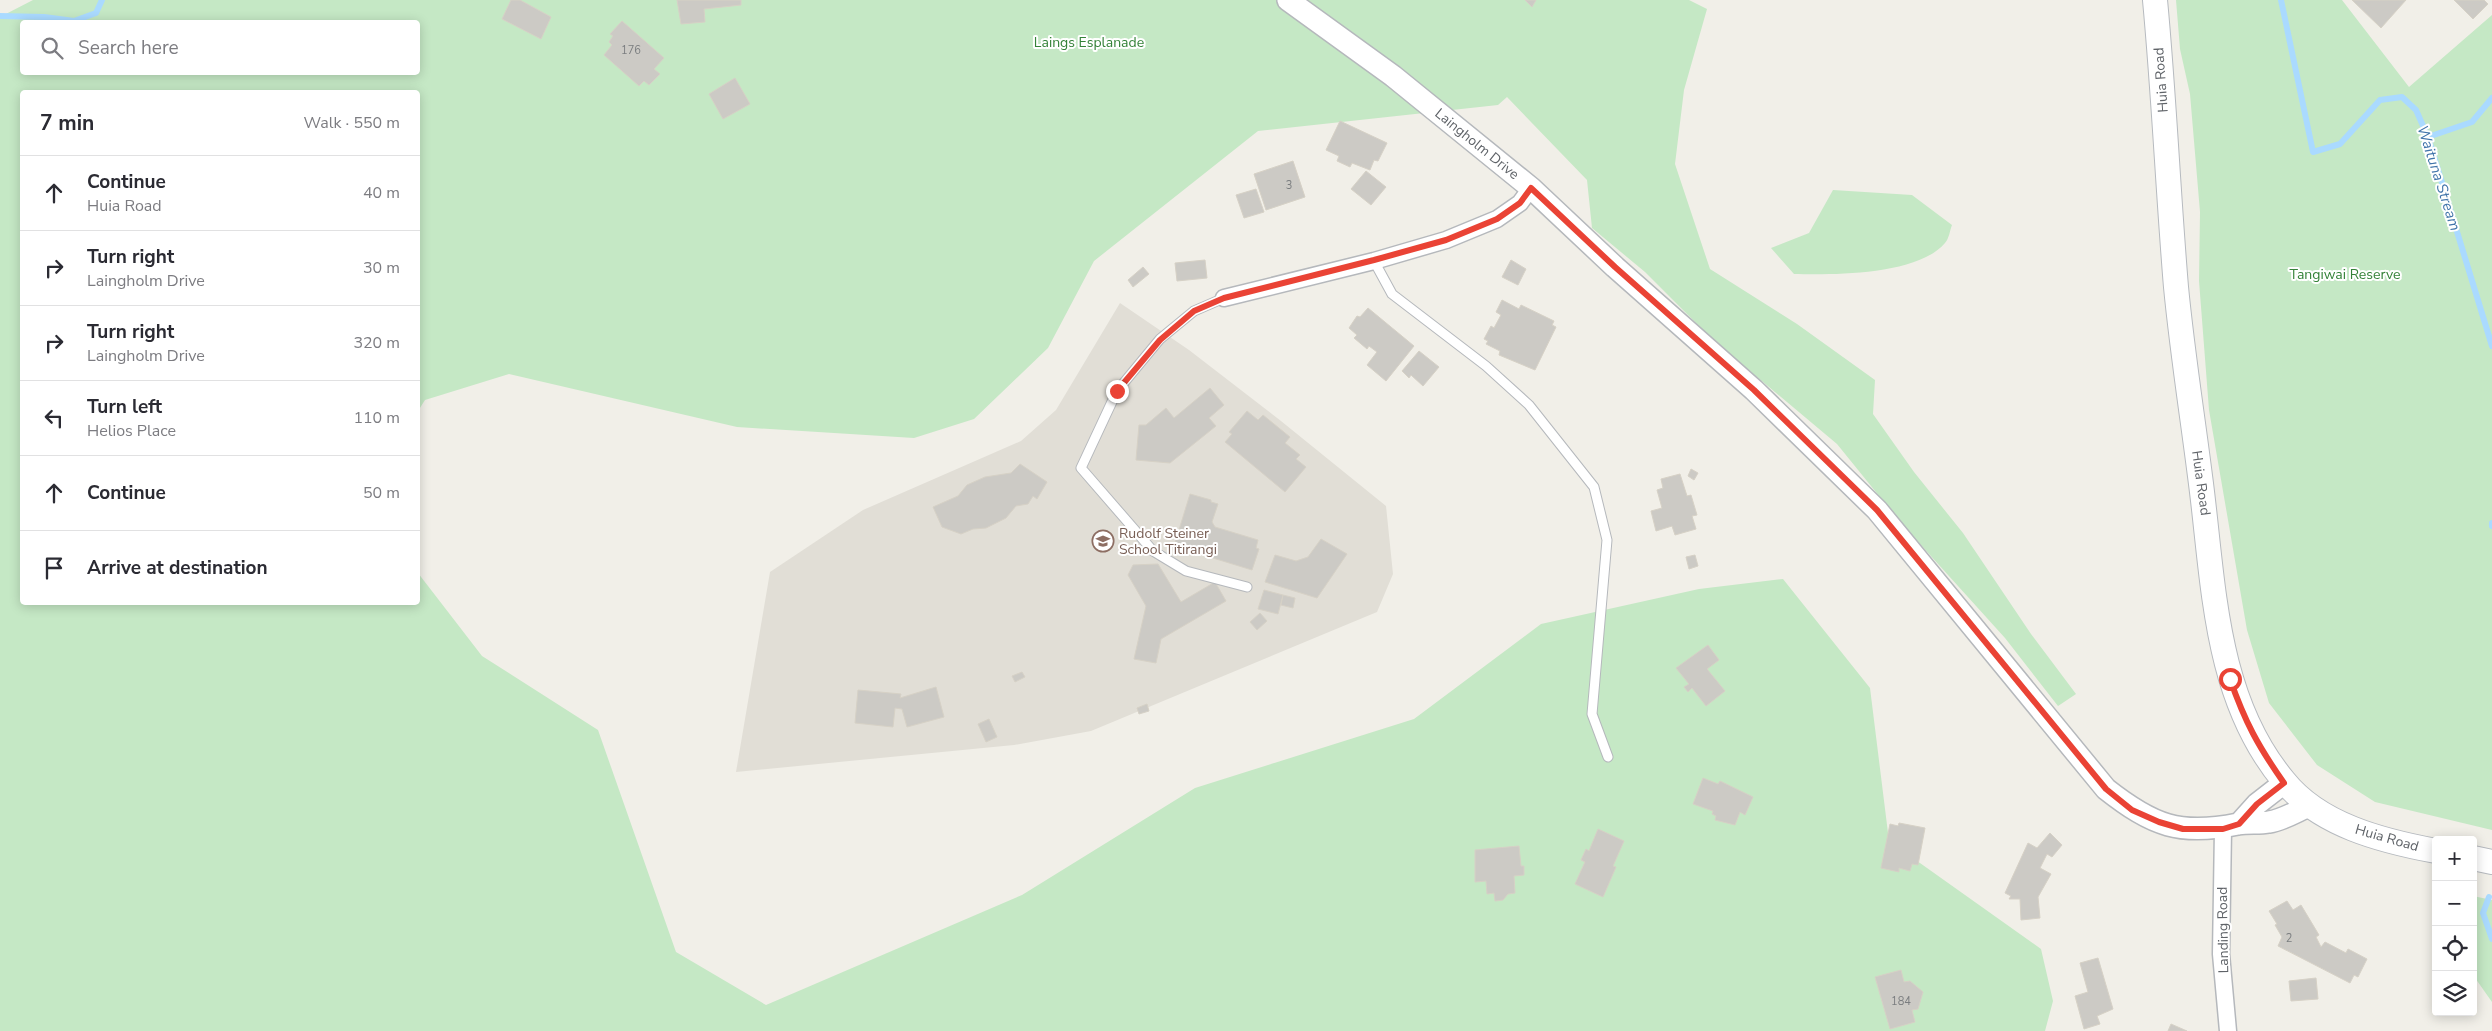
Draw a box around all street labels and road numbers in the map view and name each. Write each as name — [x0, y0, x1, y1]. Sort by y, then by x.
street label: Huia Road — [2149, 47, 2173, 113]
street label: Laingholm Drive — [1431, 104, 1523, 184]
street label: Huia Road — [2187, 449, 2215, 517]
street label: Huia Road — [2353, 820, 2421, 856]
street label: Landing Road — [2213, 886, 2233, 974]

